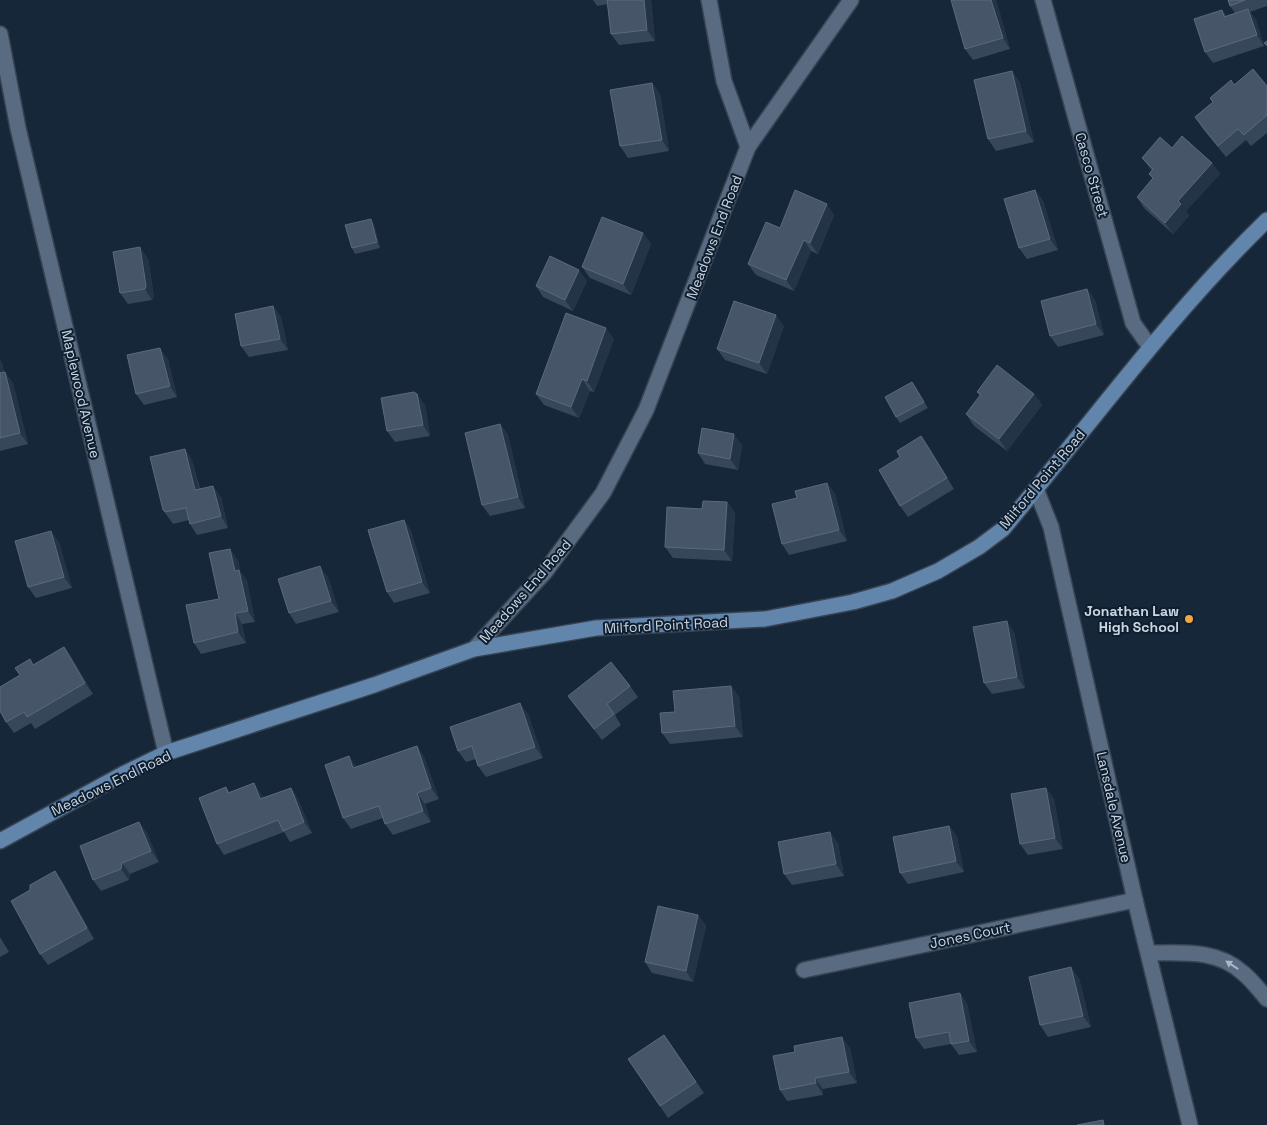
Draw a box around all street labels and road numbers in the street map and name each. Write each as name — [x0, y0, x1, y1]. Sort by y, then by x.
street label: Casco Street — [1071, 130, 1113, 220]
street label: Meadows End Road — [682, 172, 746, 302]
street label: Maplewood Avenue — [57, 328, 105, 460]
street label: Milford Point Road — [995, 426, 1089, 532]
street label: Meadows End Road — [475, 536, 575, 646]
street label: Milford Point Road — [604, 613, 728, 637]
street label: Meadows End Road — [48, 746, 174, 820]
street label: Lansdale Avenue — [1092, 750, 1136, 864]
street label: Jones Court — [928, 918, 1012, 952]

